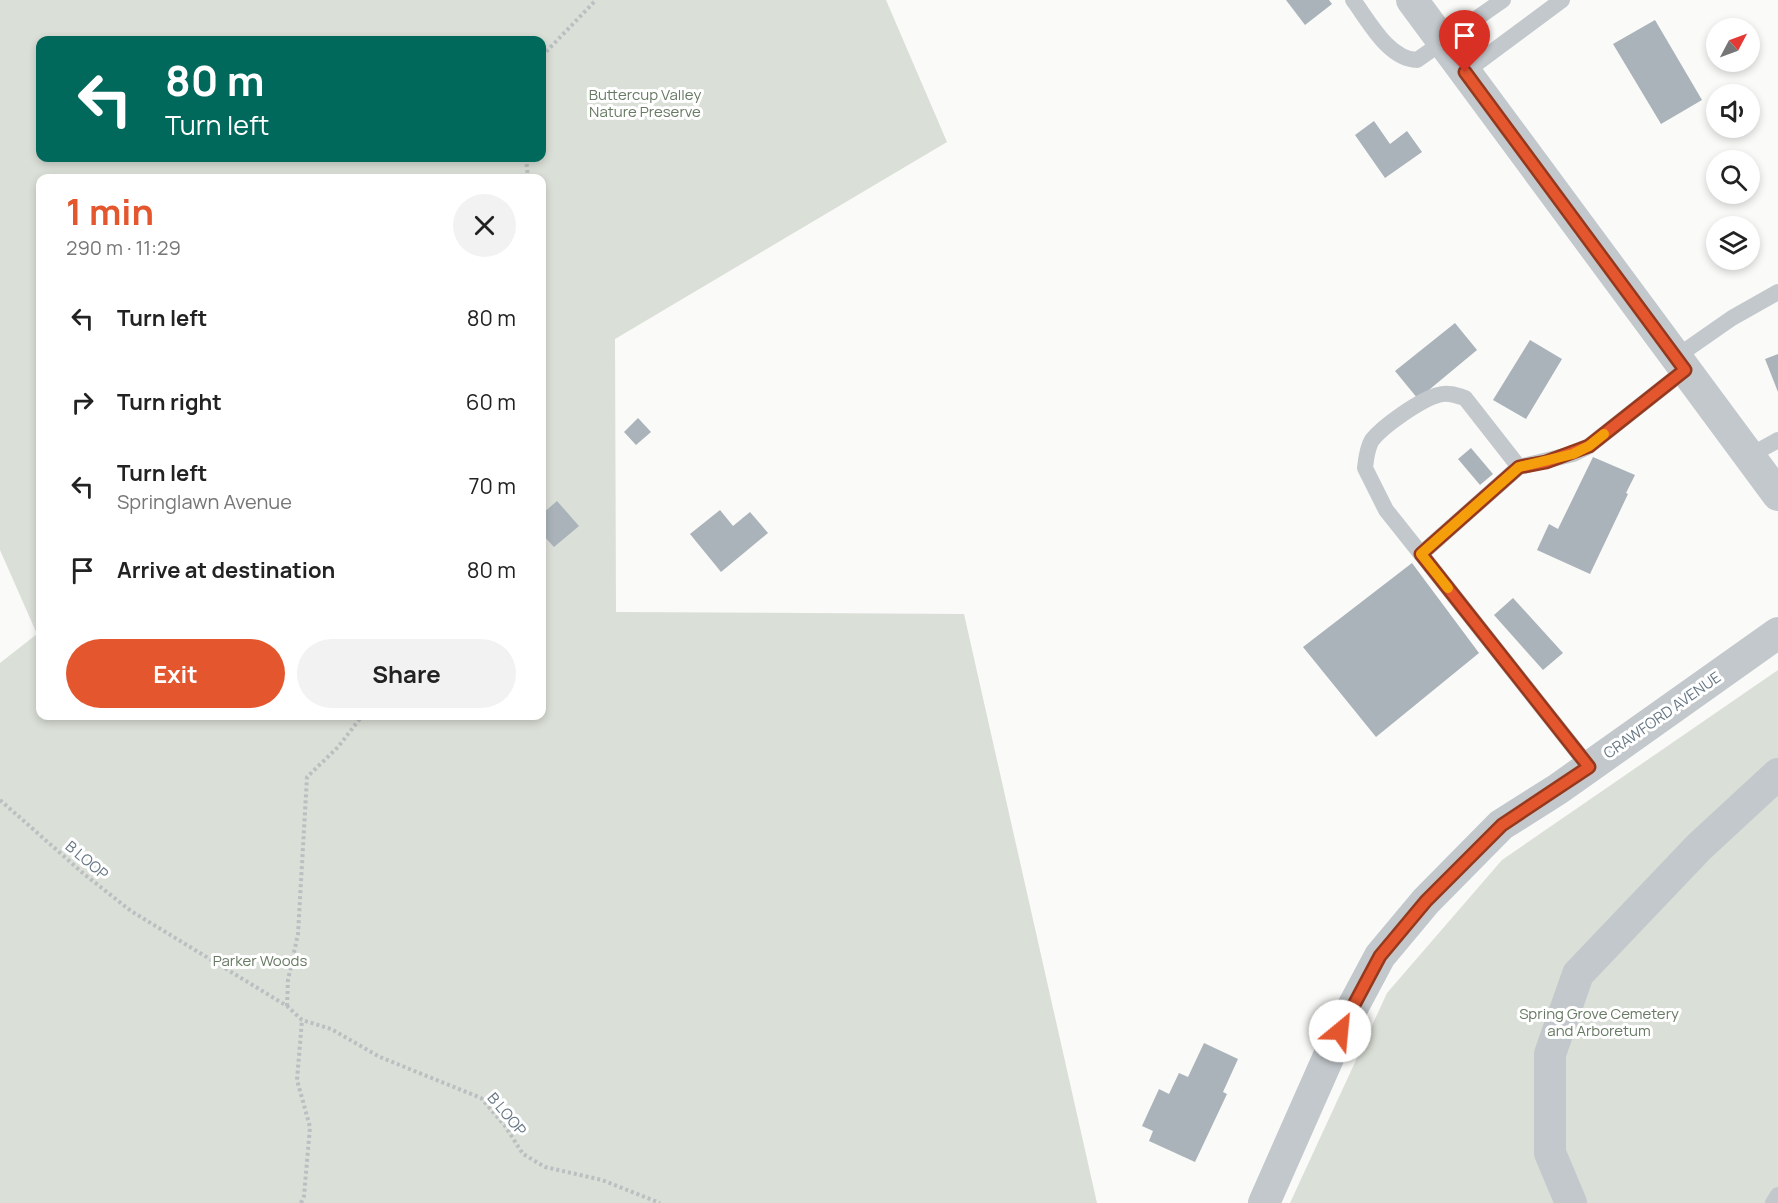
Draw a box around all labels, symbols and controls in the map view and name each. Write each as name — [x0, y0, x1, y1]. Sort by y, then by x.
pin — [1439, 10, 1490, 72]
north arrow — [1706, 18, 1760, 72]
map controls — [1706, 18, 1760, 270]
icon: arrive — [1448, 19, 1481, 52]
text: 80 m — [165, 51, 265, 109]
icon: left — [66, 60, 144, 138]
park label: Buttercup Valley Nature Preserve — [589, 84, 701, 122]
button: sound — [1706, 84, 1760, 138]
text: Turn left — [165, 106, 269, 143]
button: search — [1706, 150, 1760, 204]
text: 1 min — [66, 187, 154, 236]
button: close — [453, 194, 516, 257]
button: layers — [1706, 216, 1760, 270]
text: 290 m · 11:29 — [66, 234, 181, 261]
icon: left — [66, 302, 99, 335]
text: Turn left — [117, 303, 207, 333]
text: 80 m — [467, 303, 516, 333]
icon: right — [66, 386, 99, 419]
text: Turn right — [117, 387, 222, 417]
text: 60 m — [466, 387, 516, 417]
text: Turn left — [117, 458, 207, 488]
icon: left — [66, 470, 99, 503]
text: 70 m — [468, 471, 516, 501]
text: Springlawn Avenue — [117, 488, 292, 515]
icon: arrive — [66, 554, 99, 587]
text: Arrive at destination — [117, 555, 335, 585]
text: 80 m — [467, 555, 516, 585]
button: Exit — [66, 639, 285, 708]
button: Share — [297, 639, 516, 708]
street label: CRAWFORD AVENUE — [1599, 667, 1725, 763]
street label: B LOOP — [61, 836, 113, 884]
park label: Parker Woods — [213, 950, 307, 971]
position arrow — [1308, 999, 1372, 1063]
park label: Spring Grove Cemetery and Arboretum — [1519, 1003, 1679, 1041]
street label: B LOOP — [483, 1088, 531, 1140]

